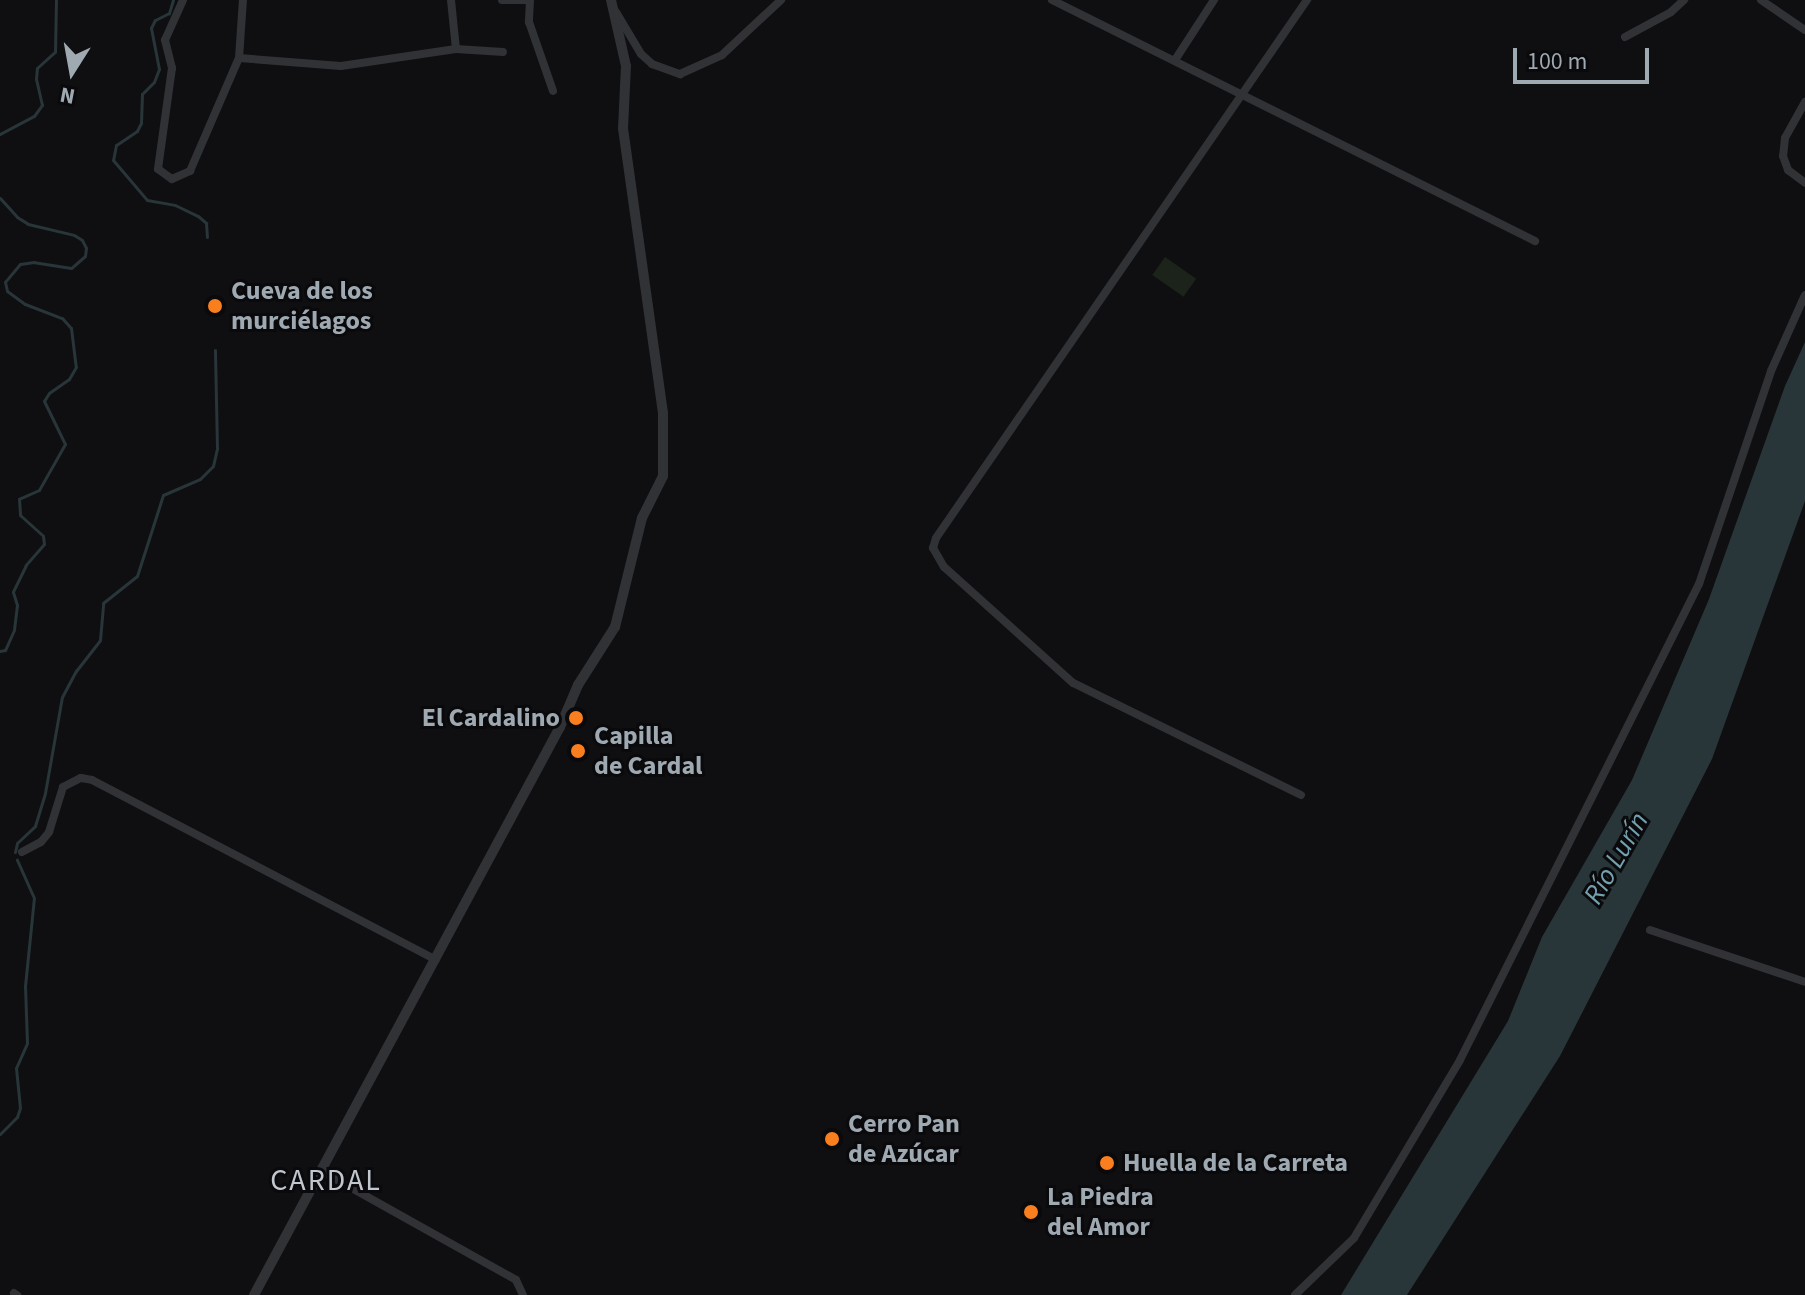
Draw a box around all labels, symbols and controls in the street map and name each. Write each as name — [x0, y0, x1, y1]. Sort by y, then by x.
north arrow — [32, 32, 112, 112]
scale bar — [1517, 32, 1653, 82]
text: 100 m — [1527, 44, 1587, 79]
text: N — [57, 78, 78, 113]
place label: Cueva de los murciélagos — [231, 275, 373, 336]
marker: Cueva de los murciélagos — [206, 297, 224, 315]
place label: El Cardalino — [422, 702, 560, 734]
marker: El Cardalino — [567, 709, 585, 727]
place label: Capilla de Cardal — [594, 720, 703, 782]
marker: Capilla de Cardal — [569, 742, 587, 760]
water label: Río Lurín — [1576, 806, 1656, 910]
place label: Cerro Pan de Azúcar — [848, 1108, 960, 1170]
marker: Cerro Pan de Azúcar — [823, 1130, 841, 1148]
place label: Huella de la Carreta — [1123, 1147, 1348, 1179]
marker: Huella de la Carreta — [1098, 1154, 1116, 1172]
district label: CARDAL — [270, 1163, 382, 1199]
place label: La Piedra del Amor — [1047, 1181, 1154, 1242]
marker: La Piedra del Amor — [1022, 1203, 1040, 1221]

